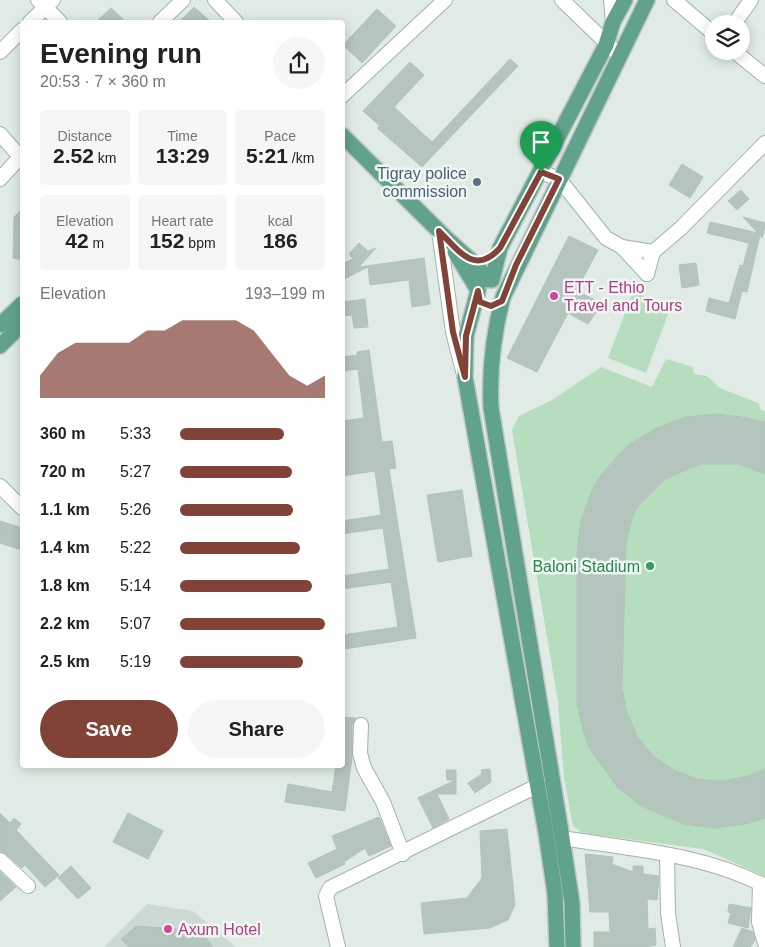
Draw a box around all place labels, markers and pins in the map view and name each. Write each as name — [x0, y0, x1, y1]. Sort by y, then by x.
pin — [520, 121, 562, 172]
place label: Tigray police commission — [377, 165, 467, 200]
marker: Tigray police commission — [471, 176, 483, 188]
place label: ETT - Ethio Travel and Tours — [564, 279, 682, 314]
marker: ETT - Ethio Travel and Tours — [548, 290, 560, 302]
place label: Baloni Stadium — [532, 558, 640, 575]
marker: Baloni Stadium — [644, 560, 656, 572]
place label: Axum Hotel — [178, 921, 261, 938]
marker: Axum Hotel — [162, 923, 174, 935]

